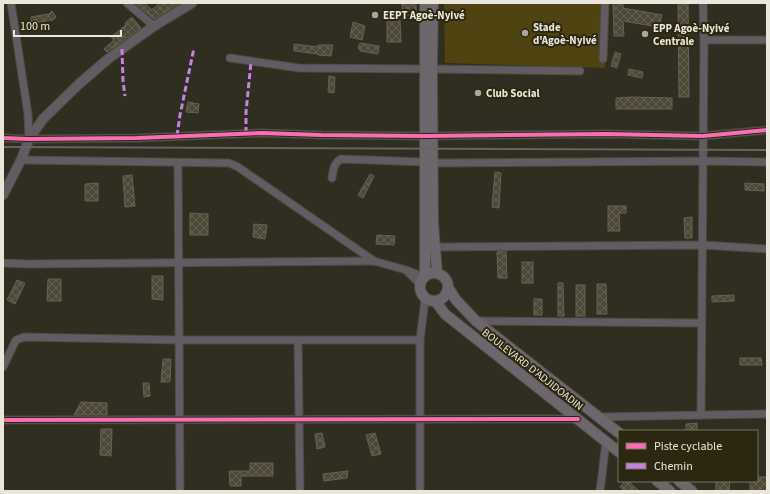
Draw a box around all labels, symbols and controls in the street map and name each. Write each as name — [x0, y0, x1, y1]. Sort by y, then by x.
place label: EEPT Agoè-Nyivé — [383, 8, 465, 23]
marker: EEPT Agoè-Nyivé — [370, 10, 380, 20]
scale bar — [14, 12, 121, 38]
text: 100 m — [20, 18, 50, 35]
place label: Stade d'Agoè-Nyivé — [533, 20, 597, 48]
place label: EPP Agoè-Nyivé Centrale — [653, 21, 730, 49]
marker: Stade d'Agoè-Nyivé — [520, 28, 530, 38]
marker: EPP Agoè-Nyivé Centrale — [640, 29, 650, 39]
place label: Club Social — [486, 86, 541, 101]
marker: Club Social — [473, 88, 483, 98]
street label: BOULEVARD D'ADJIDOADIN — [479, 325, 586, 414]
legend — [618, 430, 758, 482]
text: Piste cyclable — [654, 438, 722, 455]
text: Chemin — [654, 458, 693, 475]

